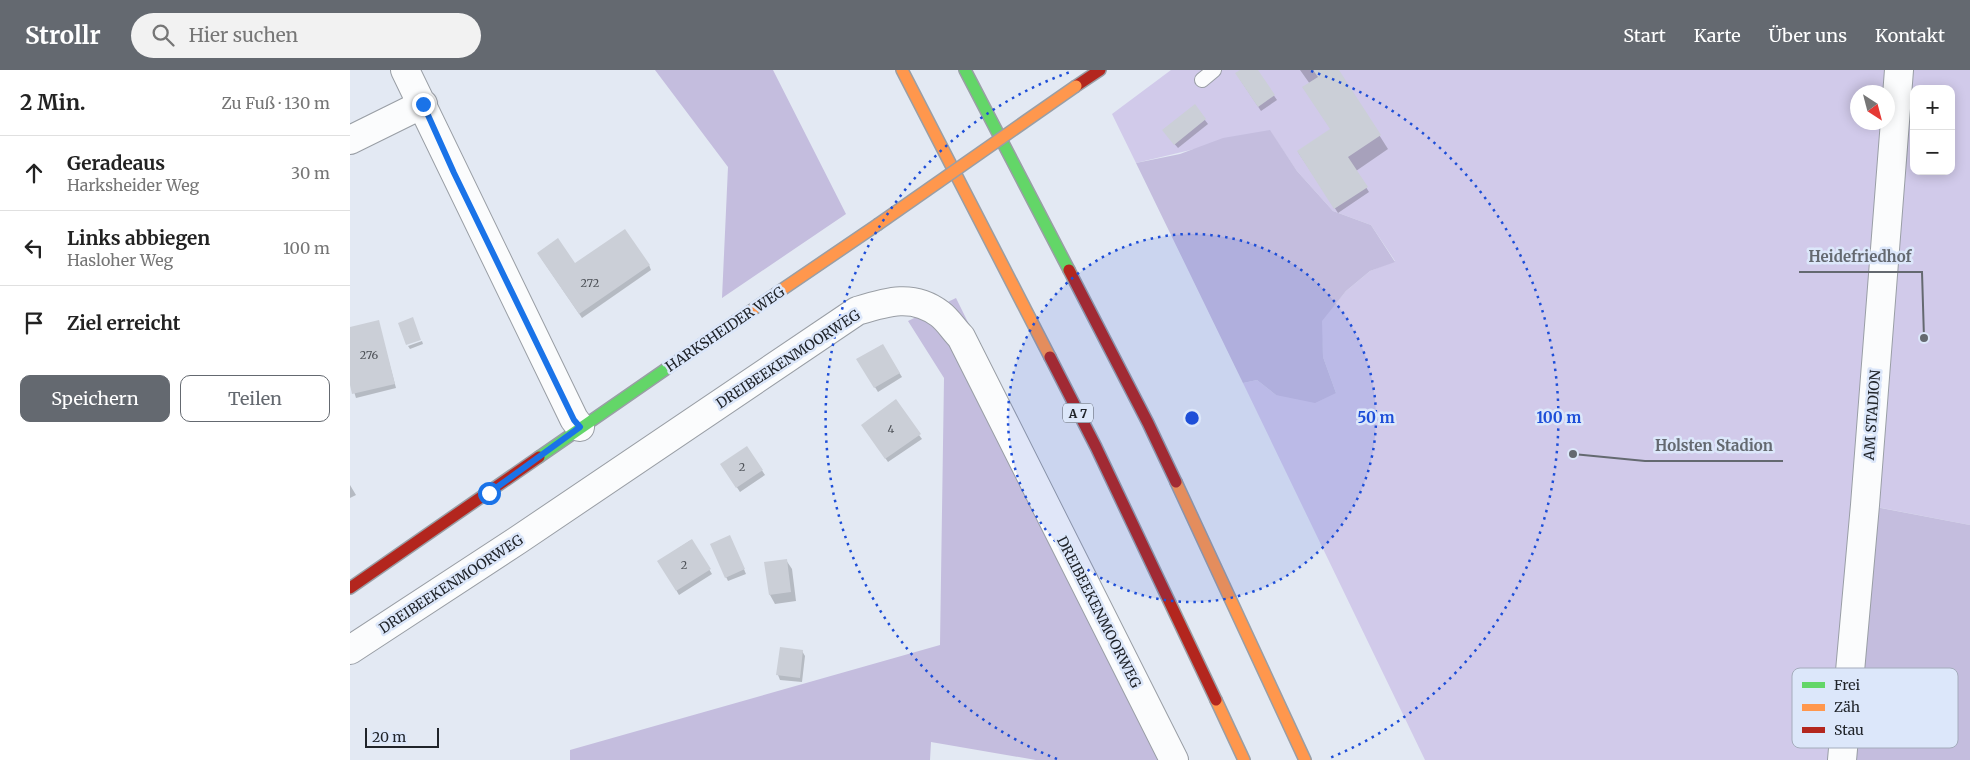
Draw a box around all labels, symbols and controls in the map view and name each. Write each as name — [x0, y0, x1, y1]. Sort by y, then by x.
search box — [131, 13, 481, 58]
text: Strollr — [25, 20, 101, 51]
icon: search — [149, 21, 177, 49]
text: Hier suchen — [189, 23, 298, 47]
text: Start — [1623, 24, 1666, 47]
text: Karte — [1694, 24, 1741, 47]
text: Über uns — [1769, 24, 1847, 47]
text: Kontakt — [1875, 24, 1945, 47]
north arrow — [1850, 85, 1895, 130]
map controls — [1910, 85, 1955, 175]
button: + — [1910, 85, 1955, 130]
text: 2 Min. — [20, 89, 86, 116]
text: Zu Fuß · 130 m — [221, 93, 330, 113]
route end — [412, 93, 435, 116]
button: − — [1910, 130, 1955, 175]
text: Geradeaus — [67, 151, 165, 175]
icon: ahead — [20, 159, 48, 187]
text: 30 m — [291, 163, 330, 183]
text: Harksheider Weg — [67, 175, 199, 195]
text: Links abbiegen — [67, 226, 210, 250]
icon: left — [20, 234, 48, 262]
text: 100 m — [283, 238, 330, 258]
callout: Heidefriedhof — [1799, 242, 1922, 272]
text: Heidefriedhof — [1808, 247, 1912, 266]
text: Hasloher Weg — [67, 250, 173, 270]
house number: 272 — [581, 276, 599, 290]
street label: HARKSHEIDER WEG — [662, 282, 788, 376]
street label: DREIBEEKENMOORWEG — [713, 306, 863, 412]
icon: arrive — [20, 309, 48, 337]
text: Ziel erreicht — [67, 311, 180, 335]
house number: 276 — [360, 348, 379, 362]
street label: AM STADION — [1860, 369, 1884, 462]
button: Speichern — [20, 375, 170, 422]
button: Teilen — [180, 375, 330, 422]
road number: A 7 — [1063, 403, 1093, 422]
text: 50 m — [1357, 408, 1395, 427]
text: 100 m — [1537, 408, 1581, 427]
centre of rings — [1183, 409, 1201, 427]
house number: 4 — [888, 422, 895, 436]
callout: Holsten Stadion — [1645, 431, 1783, 461]
text: Holsten Stadion — [1655, 436, 1773, 455]
house number: 2 — [739, 460, 745, 474]
route start — [478, 482, 501, 505]
street label: DREIBEEKENMOORWEG — [376, 531, 526, 637]
street label: DREIBEEKENMOORWEG — [1053, 533, 1145, 691]
house number: 2 — [681, 558, 687, 572]
legend — [1792, 668, 1958, 748]
text: Frei — [1834, 676, 1860, 694]
text: Zäh — [1834, 698, 1860, 716]
text: Stau — [1834, 721, 1864, 739]
scale bar — [365, 725, 439, 748]
text: 20 m — [372, 728, 406, 746]

